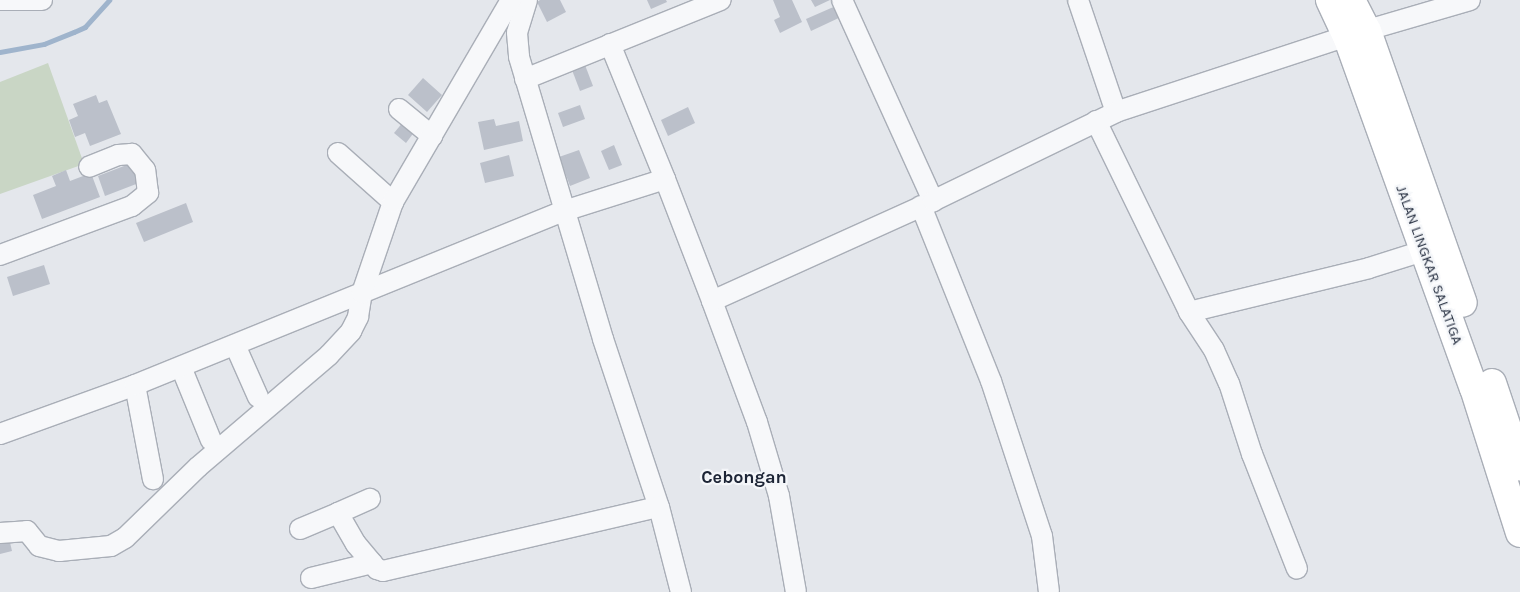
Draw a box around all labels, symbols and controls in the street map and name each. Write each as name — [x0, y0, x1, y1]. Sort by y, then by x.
street label: JALAN LINGKAR SALATIGA — [1392, 183, 1466, 347]
district label: Cebongan — [701, 466, 787, 488]

